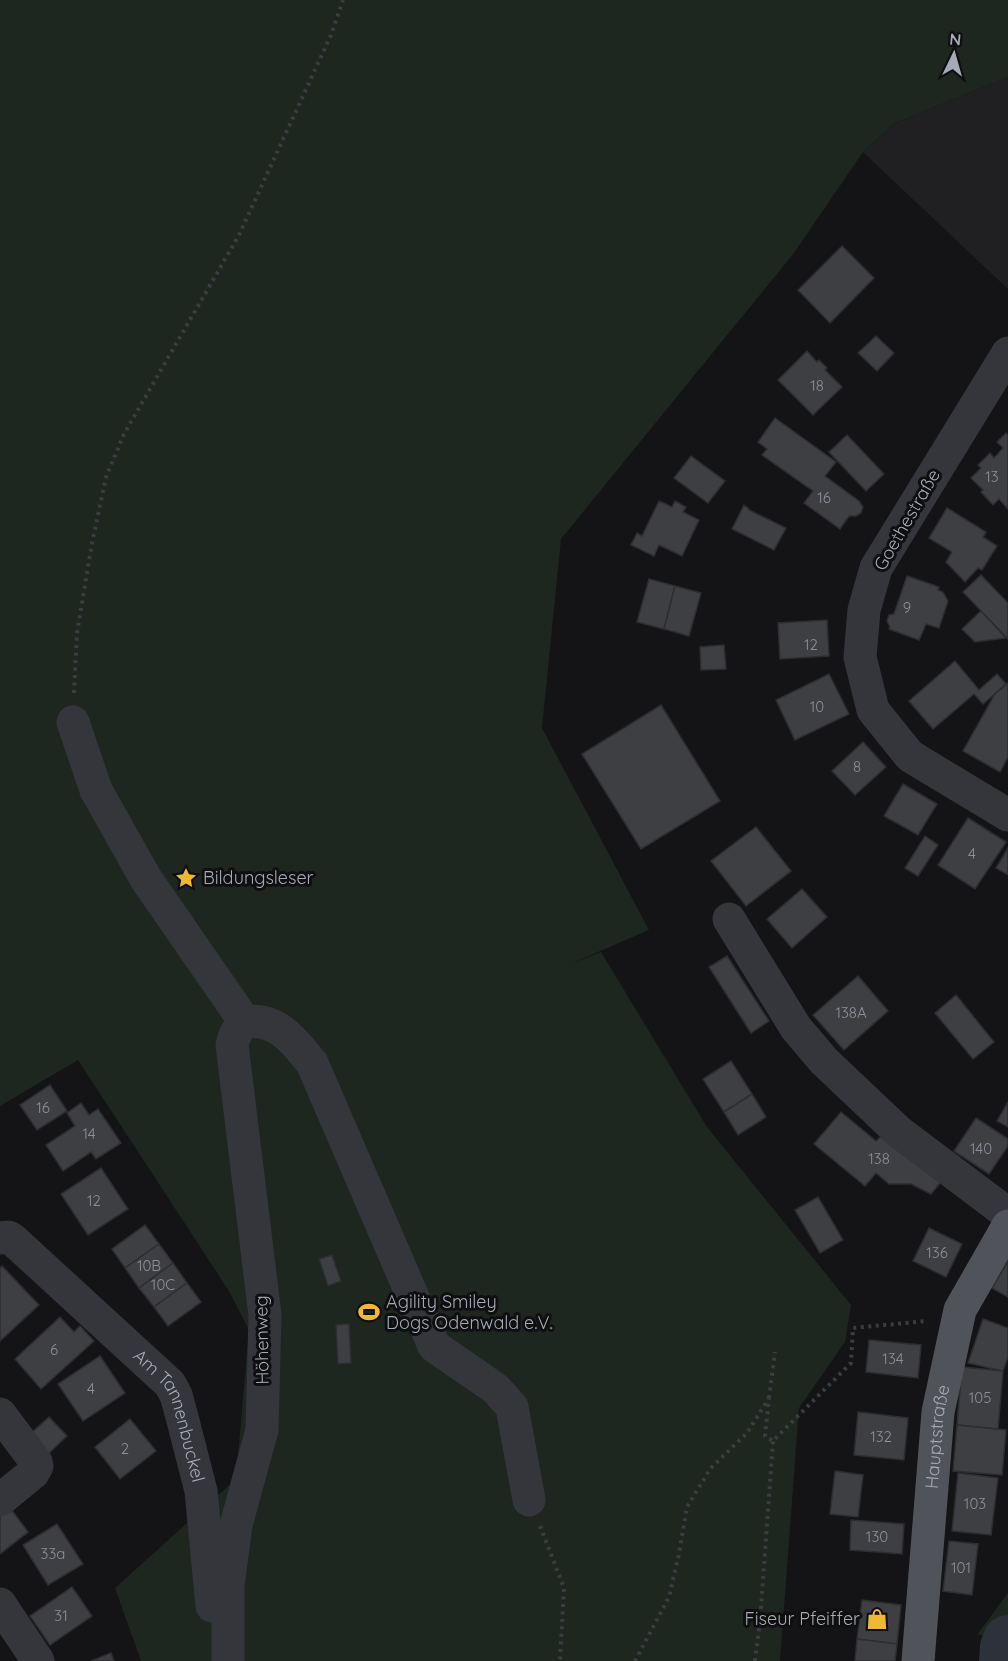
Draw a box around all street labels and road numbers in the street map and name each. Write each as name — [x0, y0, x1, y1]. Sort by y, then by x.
street label: Goethestraße — [868, 465, 945, 575]
street label: Höhenweg — [249, 1295, 274, 1385]
street label: Am Tannenbuckel — [129, 1344, 210, 1485]
street label: Hauptstraße — [920, 1383, 955, 1490]

